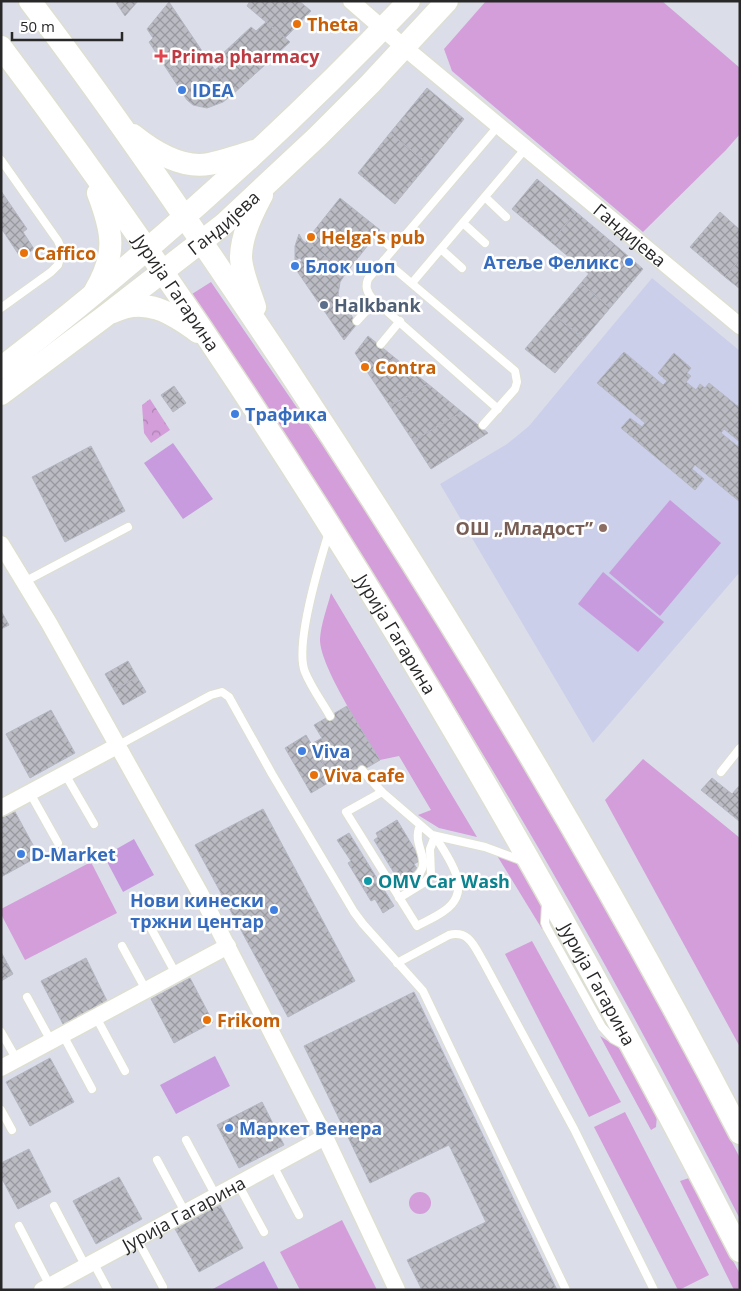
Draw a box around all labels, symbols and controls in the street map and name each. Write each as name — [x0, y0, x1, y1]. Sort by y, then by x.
scale bar — [12, 10, 122, 42]
place label: Theta — [307, 12, 359, 36]
text: 50 m — [20, 16, 55, 36]
marker: Theta — [291, 18, 303, 30]
place label: Prima pharmacy — [171, 44, 320, 68]
marker: Prima pharmacy — [155, 50, 167, 62]
place label: IDEA — [192, 78, 234, 102]
marker: IDEA — [176, 84, 188, 96]
street label: Гандијева — [182, 185, 265, 260]
street label: Гандијева — [589, 198, 671, 272]
place label: Helga's pub — [321, 225, 425, 249]
street label: Јурија Гагарина — [127, 228, 225, 356]
marker: Helga's pub — [305, 231, 317, 243]
place label: Caffico — [34, 241, 96, 265]
marker: Caffico — [18, 247, 30, 259]
place label: Атеље Феликс — [484, 250, 619, 274]
place label: Блок шоп — [305, 254, 395, 278]
marker: Атеље Феликс — [623, 256, 635, 268]
marker: Блок шоп — [289, 260, 301, 272]
place label: Halkbank — [334, 293, 421, 317]
marker: Halkbank — [318, 299, 330, 311]
place label: Contra — [375, 355, 436, 379]
marker: Contra — [359, 361, 371, 373]
place label: Трафика — [245, 402, 327, 426]
marker: Трафика — [229, 408, 241, 420]
place label: ОШ „Младост” — [456, 516, 593, 540]
marker: ОШ „Младост” — [597, 522, 609, 534]
street label: Јурија Гагарина — [349, 568, 442, 699]
place label: Viva — [312, 739, 350, 763]
marker: Viva — [296, 745, 308, 757]
place label: Viva cafe — [324, 763, 405, 787]
marker: Viva cafe — [308, 769, 320, 781]
place label: D-Market — [31, 842, 116, 866]
marker: D-Market — [15, 848, 27, 860]
place label: OMV Car Wash — [378, 869, 510, 893]
marker: OMV Car Wash — [362, 875, 374, 887]
place label: Нови кинески тржни центар — [130, 888, 264, 933]
marker: Нови кинески тржни центар — [268, 904, 280, 916]
street label: Јурија Гагарина — [554, 917, 641, 1050]
place label: Frikom — [217, 1008, 281, 1032]
marker: Frikom — [201, 1014, 213, 1026]
place label: Маркет Венера — [239, 1116, 382, 1140]
marker: Маркет Венера — [223, 1122, 235, 1134]
street label: Јурија Гагарина — [116, 1170, 249, 1257]

